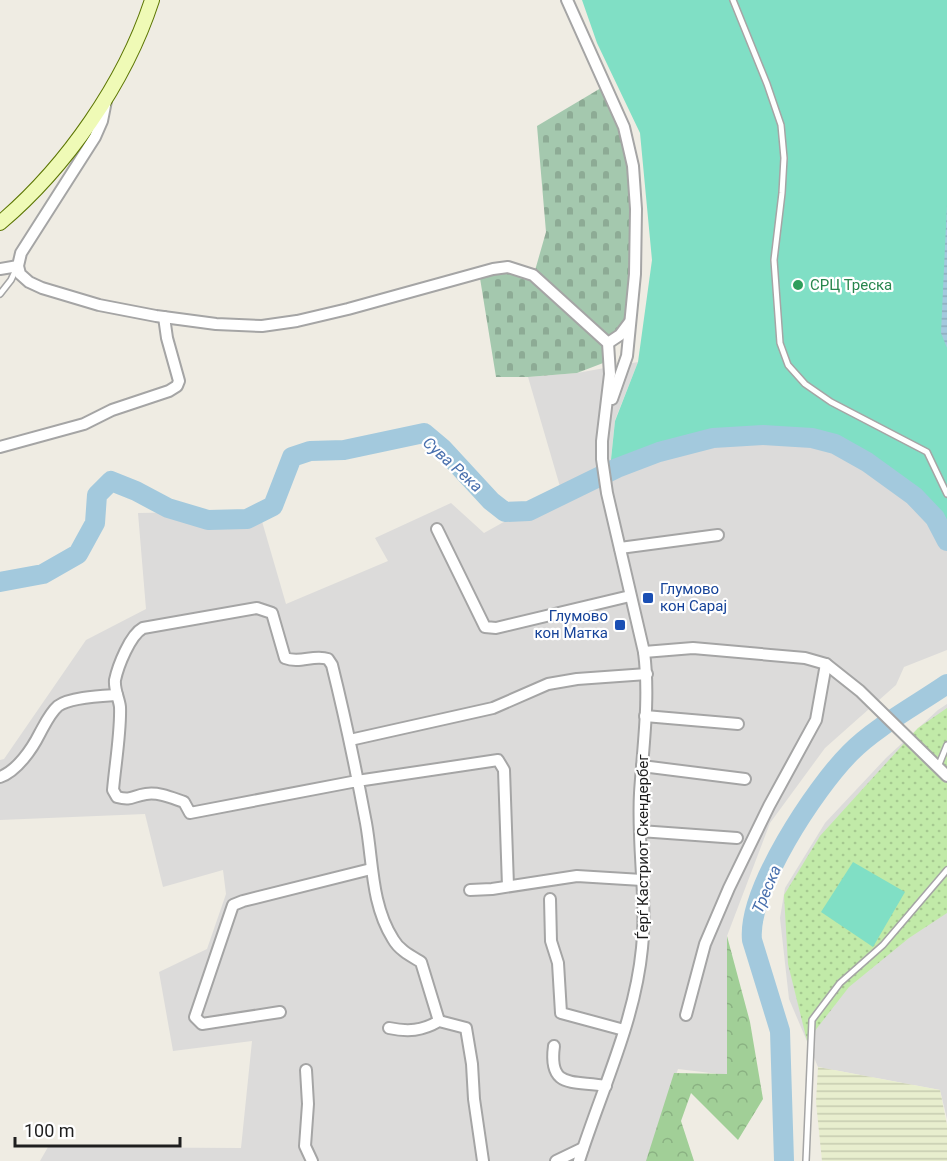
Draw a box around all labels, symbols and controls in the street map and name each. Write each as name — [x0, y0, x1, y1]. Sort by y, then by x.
place label: СРЦ Треска — [810, 276, 892, 294]
marker: СРЦ Треска — [791, 278, 805, 292]
water label: Сува Река — [419, 433, 486, 496]
place label: Глумово кон Сарај — [660, 580, 727, 615]
marker: Глумово кон Сарај — [641, 591, 655, 605]
place label: Глумово кон Матка — [535, 607, 608, 642]
marker: Глумово кон Матка — [613, 618, 627, 632]
street label: Ѓерѓ Кастриот Скендербег — [634, 754, 652, 939]
water label: Треска — [748, 862, 785, 916]
scale bar — [15, 1110, 180, 1148]
text: 100 m — [24, 1120, 75, 1141]

